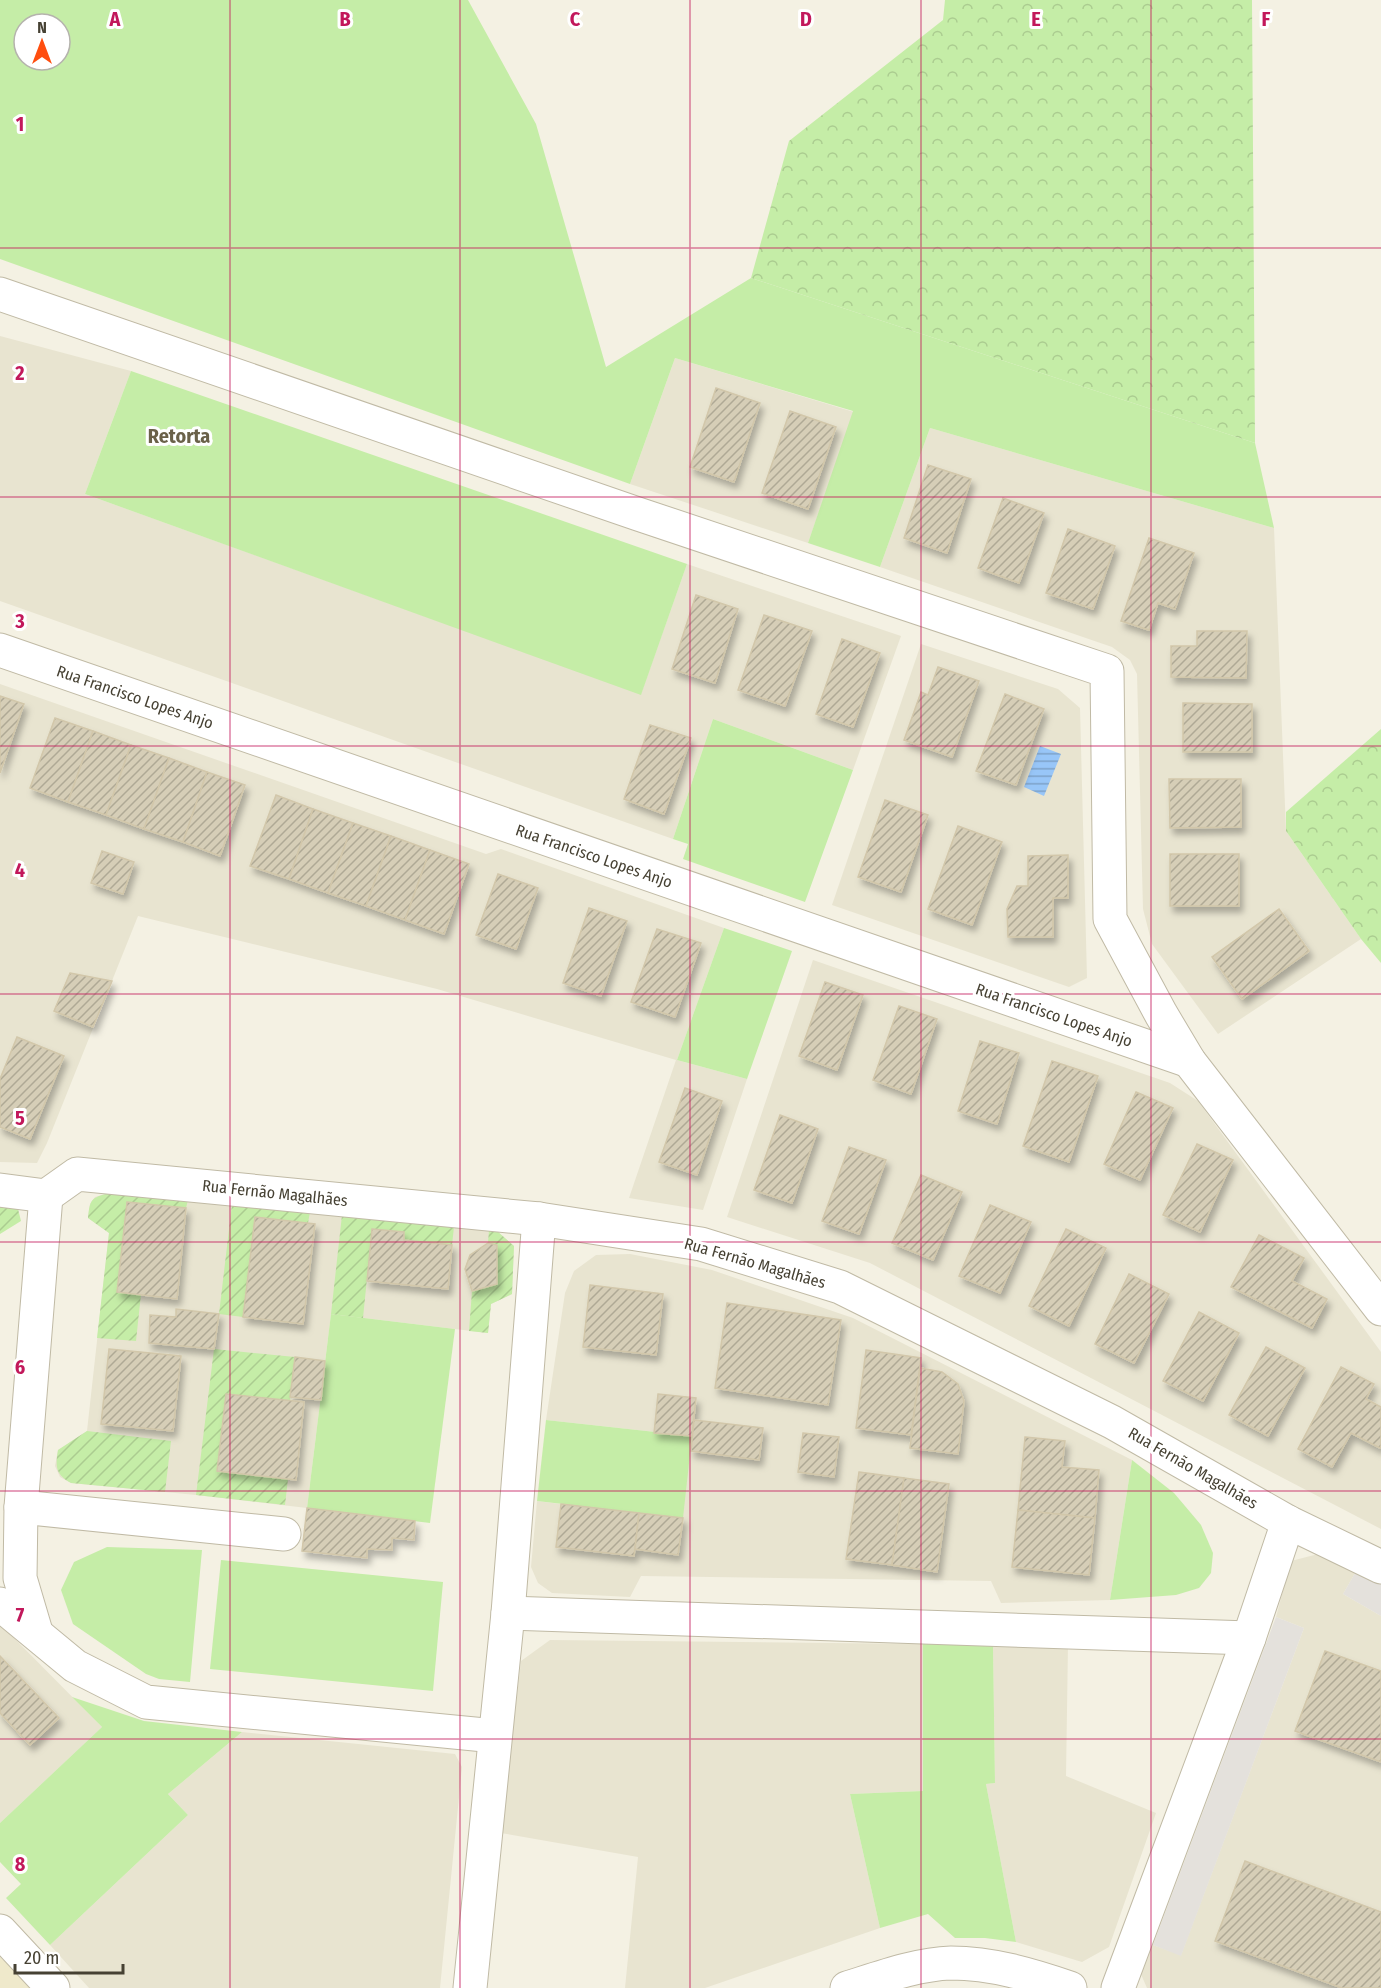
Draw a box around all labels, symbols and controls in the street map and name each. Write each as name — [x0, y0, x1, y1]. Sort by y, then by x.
text: A — [109, 7, 122, 31]
text: B — [339, 7, 351, 31]
text: C — [570, 7, 581, 31]
text: D — [800, 7, 812, 31]
text: E — [1031, 7, 1041, 31]
text: F — [1262, 7, 1271, 31]
north arrow — [12, 12, 72, 72]
text: N — [37, 18, 47, 37]
text: 1 — [16, 112, 24, 136]
text: 2 — [14, 361, 25, 385]
district label: Retorta — [148, 424, 210, 448]
text: 3 — [14, 609, 25, 633]
street label: Rua Francisco Lopes Anjo — [54, 661, 216, 733]
street label: Rua Francisco Lopes Anjo — [513, 820, 675, 892]
text: 4 — [15, 858, 25, 882]
street label: Rua Francisco Lopes Anjo — [973, 979, 1135, 1051]
text: 5 — [15, 1106, 25, 1130]
street label: Rua Fernão Magalhães — [201, 1176, 349, 1210]
street label: Rua Fernão Magalhães — [682, 1234, 828, 1292]
text: 6 — [15, 1355, 25, 1379]
street label: Rua Fernão Magalhães — [1125, 1423, 1261, 1513]
text: 7 — [16, 1603, 25, 1627]
text: 8 — [15, 1852, 26, 1876]
scale bar — [15, 1937, 123, 1975]
text: 20 m — [24, 1947, 59, 1969]

